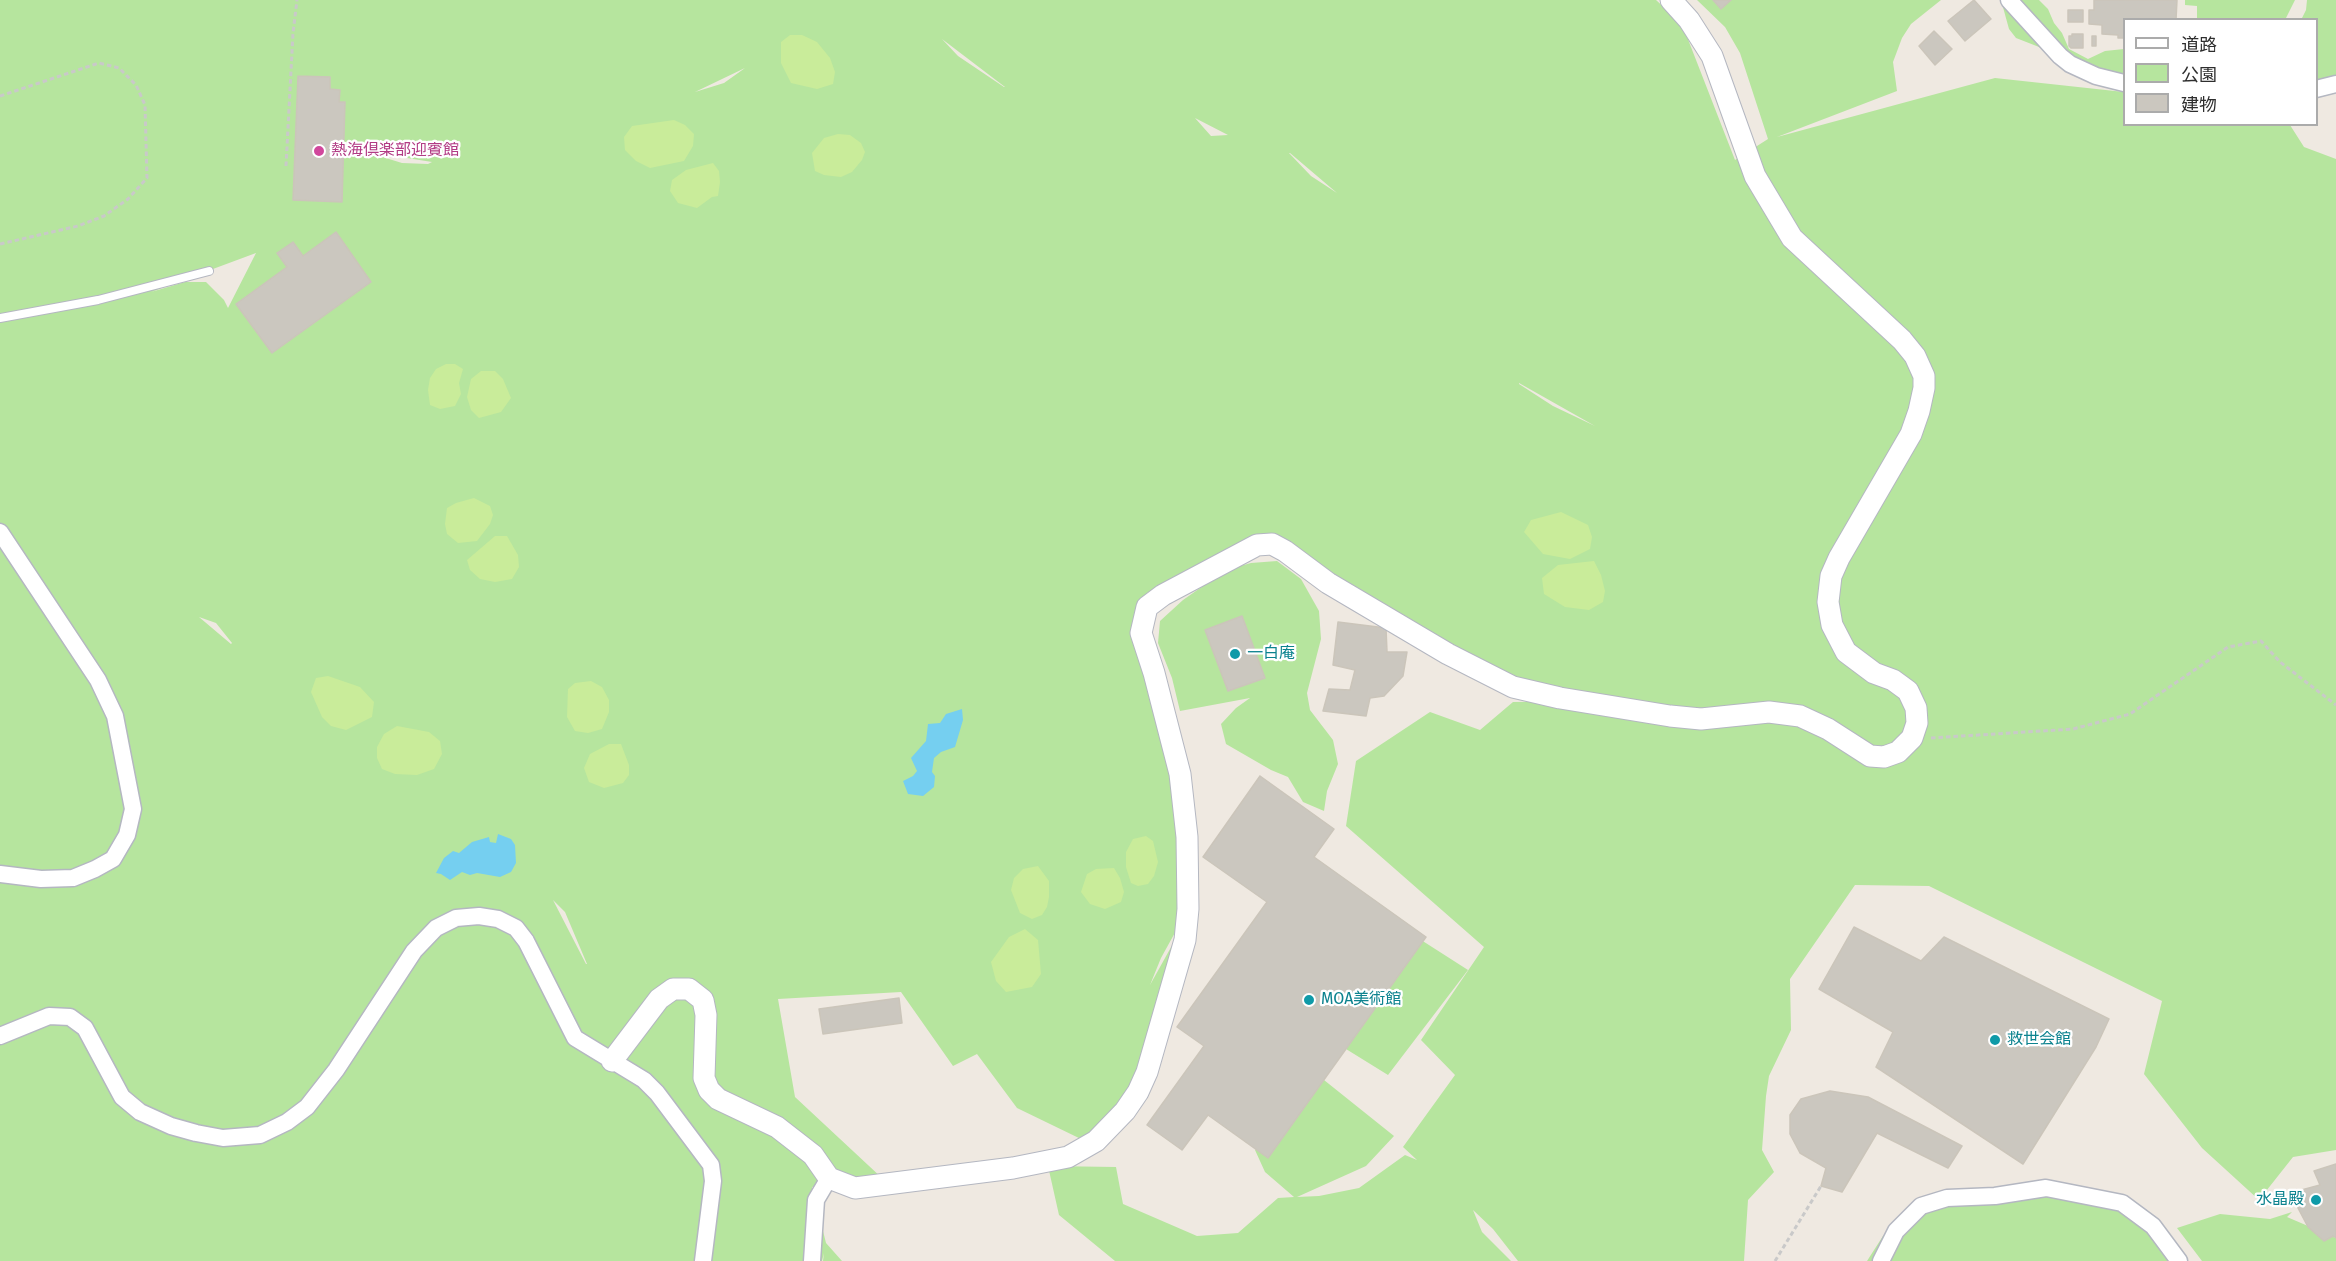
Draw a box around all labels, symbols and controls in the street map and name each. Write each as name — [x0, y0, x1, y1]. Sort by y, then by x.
legend — [2123, 18, 2318, 126]
text: 道路 — [2181, 34, 2217, 56]
text: 公園 — [2181, 64, 2217, 86]
text: 建物 — [2181, 94, 2217, 116]
place label: 熱海倶楽部迎賓館 — [331, 141, 459, 161]
marker: 熱海倶楽部迎賓館 — [312, 144, 326, 158]
place label: 一白庵 — [1247, 644, 1295, 664]
marker: 一白庵 — [1228, 647, 1242, 661]
place label: MOA美術館 — [1321, 990, 1401, 1010]
marker: MOA美術館 — [1302, 993, 1316, 1007]
place label: 救世会館 — [2007, 1030, 2071, 1050]
marker: 救世会館 — [1988, 1033, 2002, 1047]
place label: 水晶殿 — [2256, 1190, 2304, 1210]
marker: 水晶殿 — [2309, 1193, 2323, 1207]

